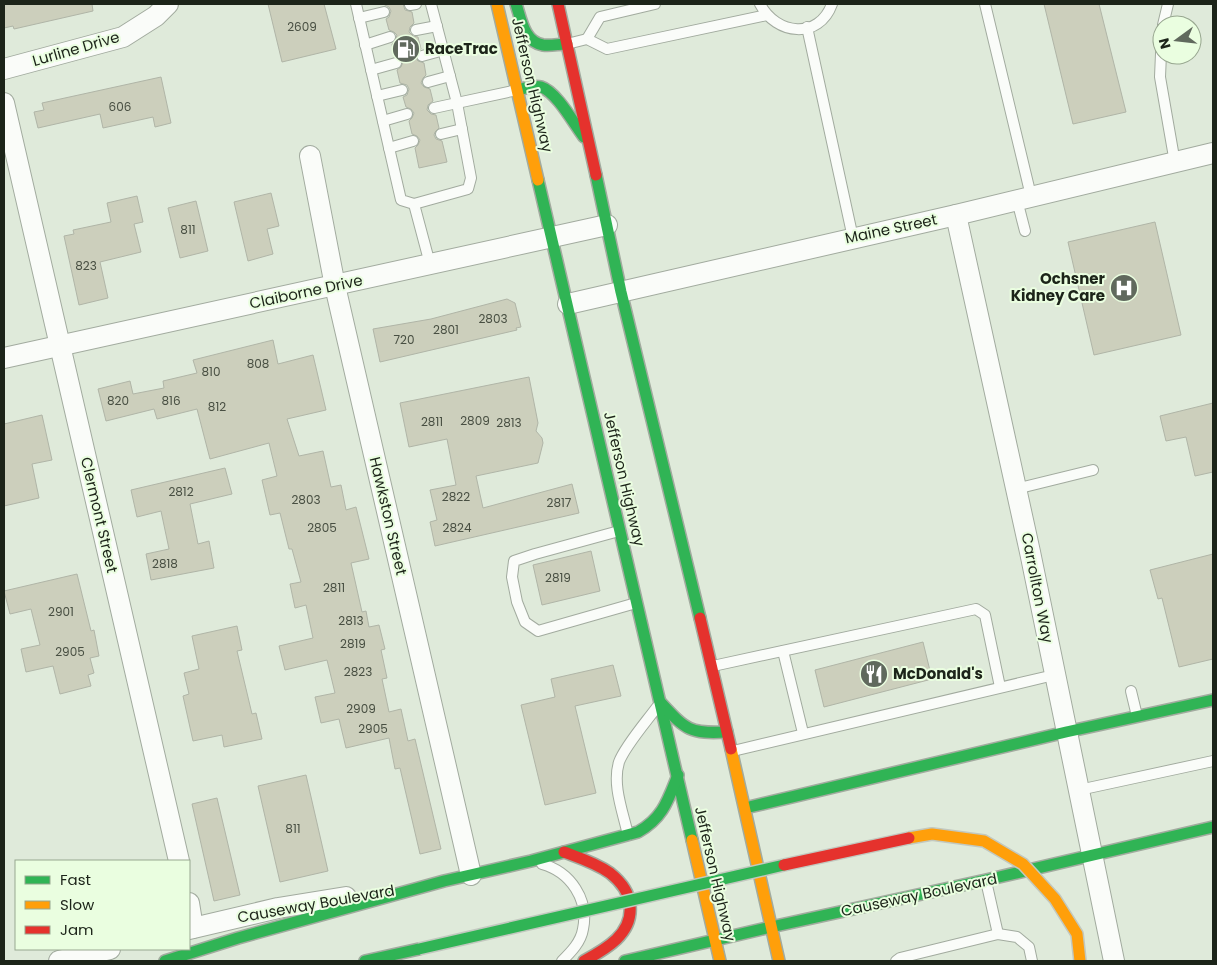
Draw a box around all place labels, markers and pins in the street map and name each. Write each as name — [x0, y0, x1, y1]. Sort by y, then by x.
fuel station icon: RaceTrac — [391, 34, 421, 64]
place label: RaceTrac — [425, 38, 498, 59]
place label: Ochsner Kidney Care — [1011, 268, 1106, 306]
hospital icon: Ochsner Kidney Care — [1109, 273, 1139, 303]
restaurant icon: McDonald's — [859, 659, 889, 689]
place label: McDonald's — [893, 663, 983, 684]

